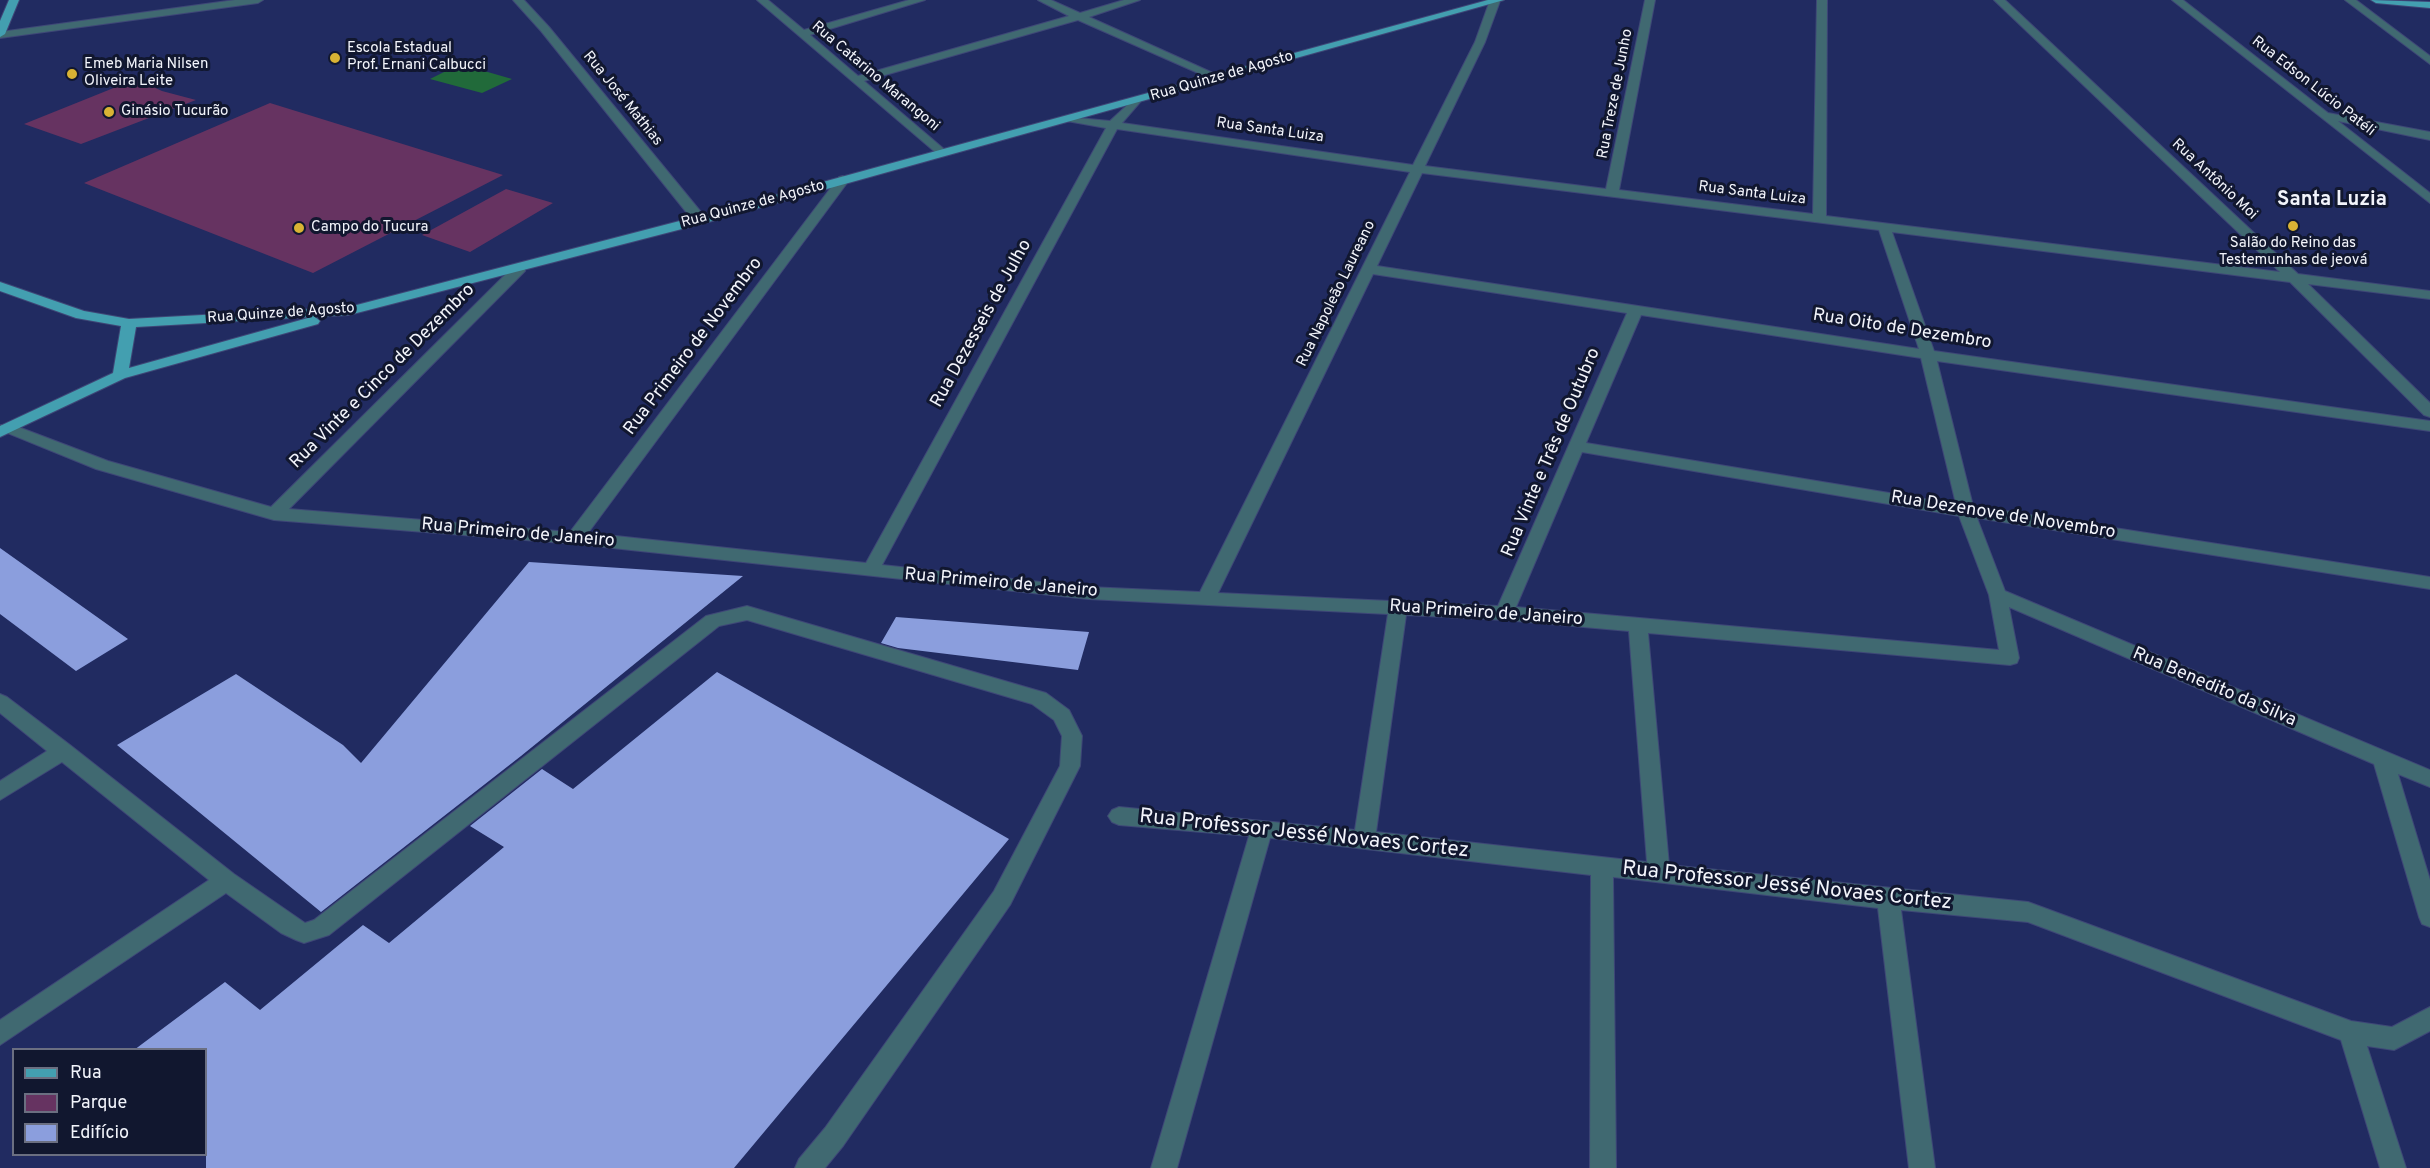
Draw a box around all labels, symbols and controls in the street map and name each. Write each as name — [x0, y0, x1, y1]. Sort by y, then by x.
street label: Rua Catarino Marangoni — [807, 18, 943, 136]
street label: Rua Treze de Junho — [1595, 28, 1637, 160]
street label: Rua Edson Lúcio Patéli — [2248, 33, 2378, 141]
place label: Escola Estadual Prof. Ernani Calbucci — [347, 40, 486, 75]
street label: Rua José Mathias — [578, 48, 666, 150]
street label: Rua Quinze de Agosto — [1148, 48, 1296, 106]
marker: Escola Estadual Prof. Ernani Calbucci — [328, 51, 342, 65]
place label: Emeb Maria Nilsen Oliveira Leite — [84, 56, 208, 91]
marker: Emeb Maria Nilsen Oliveira Leite — [65, 67, 79, 81]
place label: Ginásio Tucurão — [121, 103, 228, 121]
marker: Ginásio Tucurão — [102, 105, 116, 119]
street label: Rua Santa Luiza — [1215, 115, 1325, 147]
street label: Rua Antônio Moi — [2167, 136, 2261, 224]
street label: Rua Quinze de Agosto — [679, 177, 827, 233]
street label: Rua Santa Luiza — [1697, 178, 1807, 210]
district label: Santa Luzia — [2277, 189, 2387, 213]
street label: Rua Napoleão Laureano — [1294, 218, 1380, 370]
place label: Campo do Tucura — [311, 219, 428, 237]
marker: Salão do Reino das Testemunhas de jeová — [2286, 219, 2300, 233]
marker: Campo do Tucura — [292, 221, 306, 235]
place label: Salão do Reino das Testemunhas de jeová — [2219, 235, 2367, 270]
street label: Rua Dezesseis de Julho — [927, 236, 1037, 412]
street label: Rua Primeiro de Novembro — [620, 254, 768, 440]
street label: Rua Vinte e Cinco de Dezembro — [286, 280, 480, 474]
street label: Rua Quinze de Agosto — [207, 300, 355, 328]
street label: Rua Oito de Dezembro — [1811, 305, 1993, 355]
street label: Rua Vinte e Três de Outubro — [1498, 345, 1606, 561]
street label: Rua Dezenove de Novembro — [1889, 488, 2117, 544]
street label: Rua Primeiro de Janeiro — [420, 515, 616, 553]
street label: Rua Primeiro de Janeiro — [903, 565, 1099, 603]
street label: Rua Primeiro de Janeiro — [1389, 596, 1583, 632]
street label: Rua Benedito da Silva — [2129, 644, 2299, 732]
street label: Rua Professor Jessé Novaes Cortez — [1138, 805, 1470, 865]
street label: Rua Professor Jessé Novaes Cortez — [1621, 857, 1953, 917]
legend — [12, 1048, 207, 1156]
text: Rua — [70, 1062, 101, 1085]
text: Parque — [70, 1092, 127, 1115]
text: Edifício — [70, 1122, 129, 1145]

